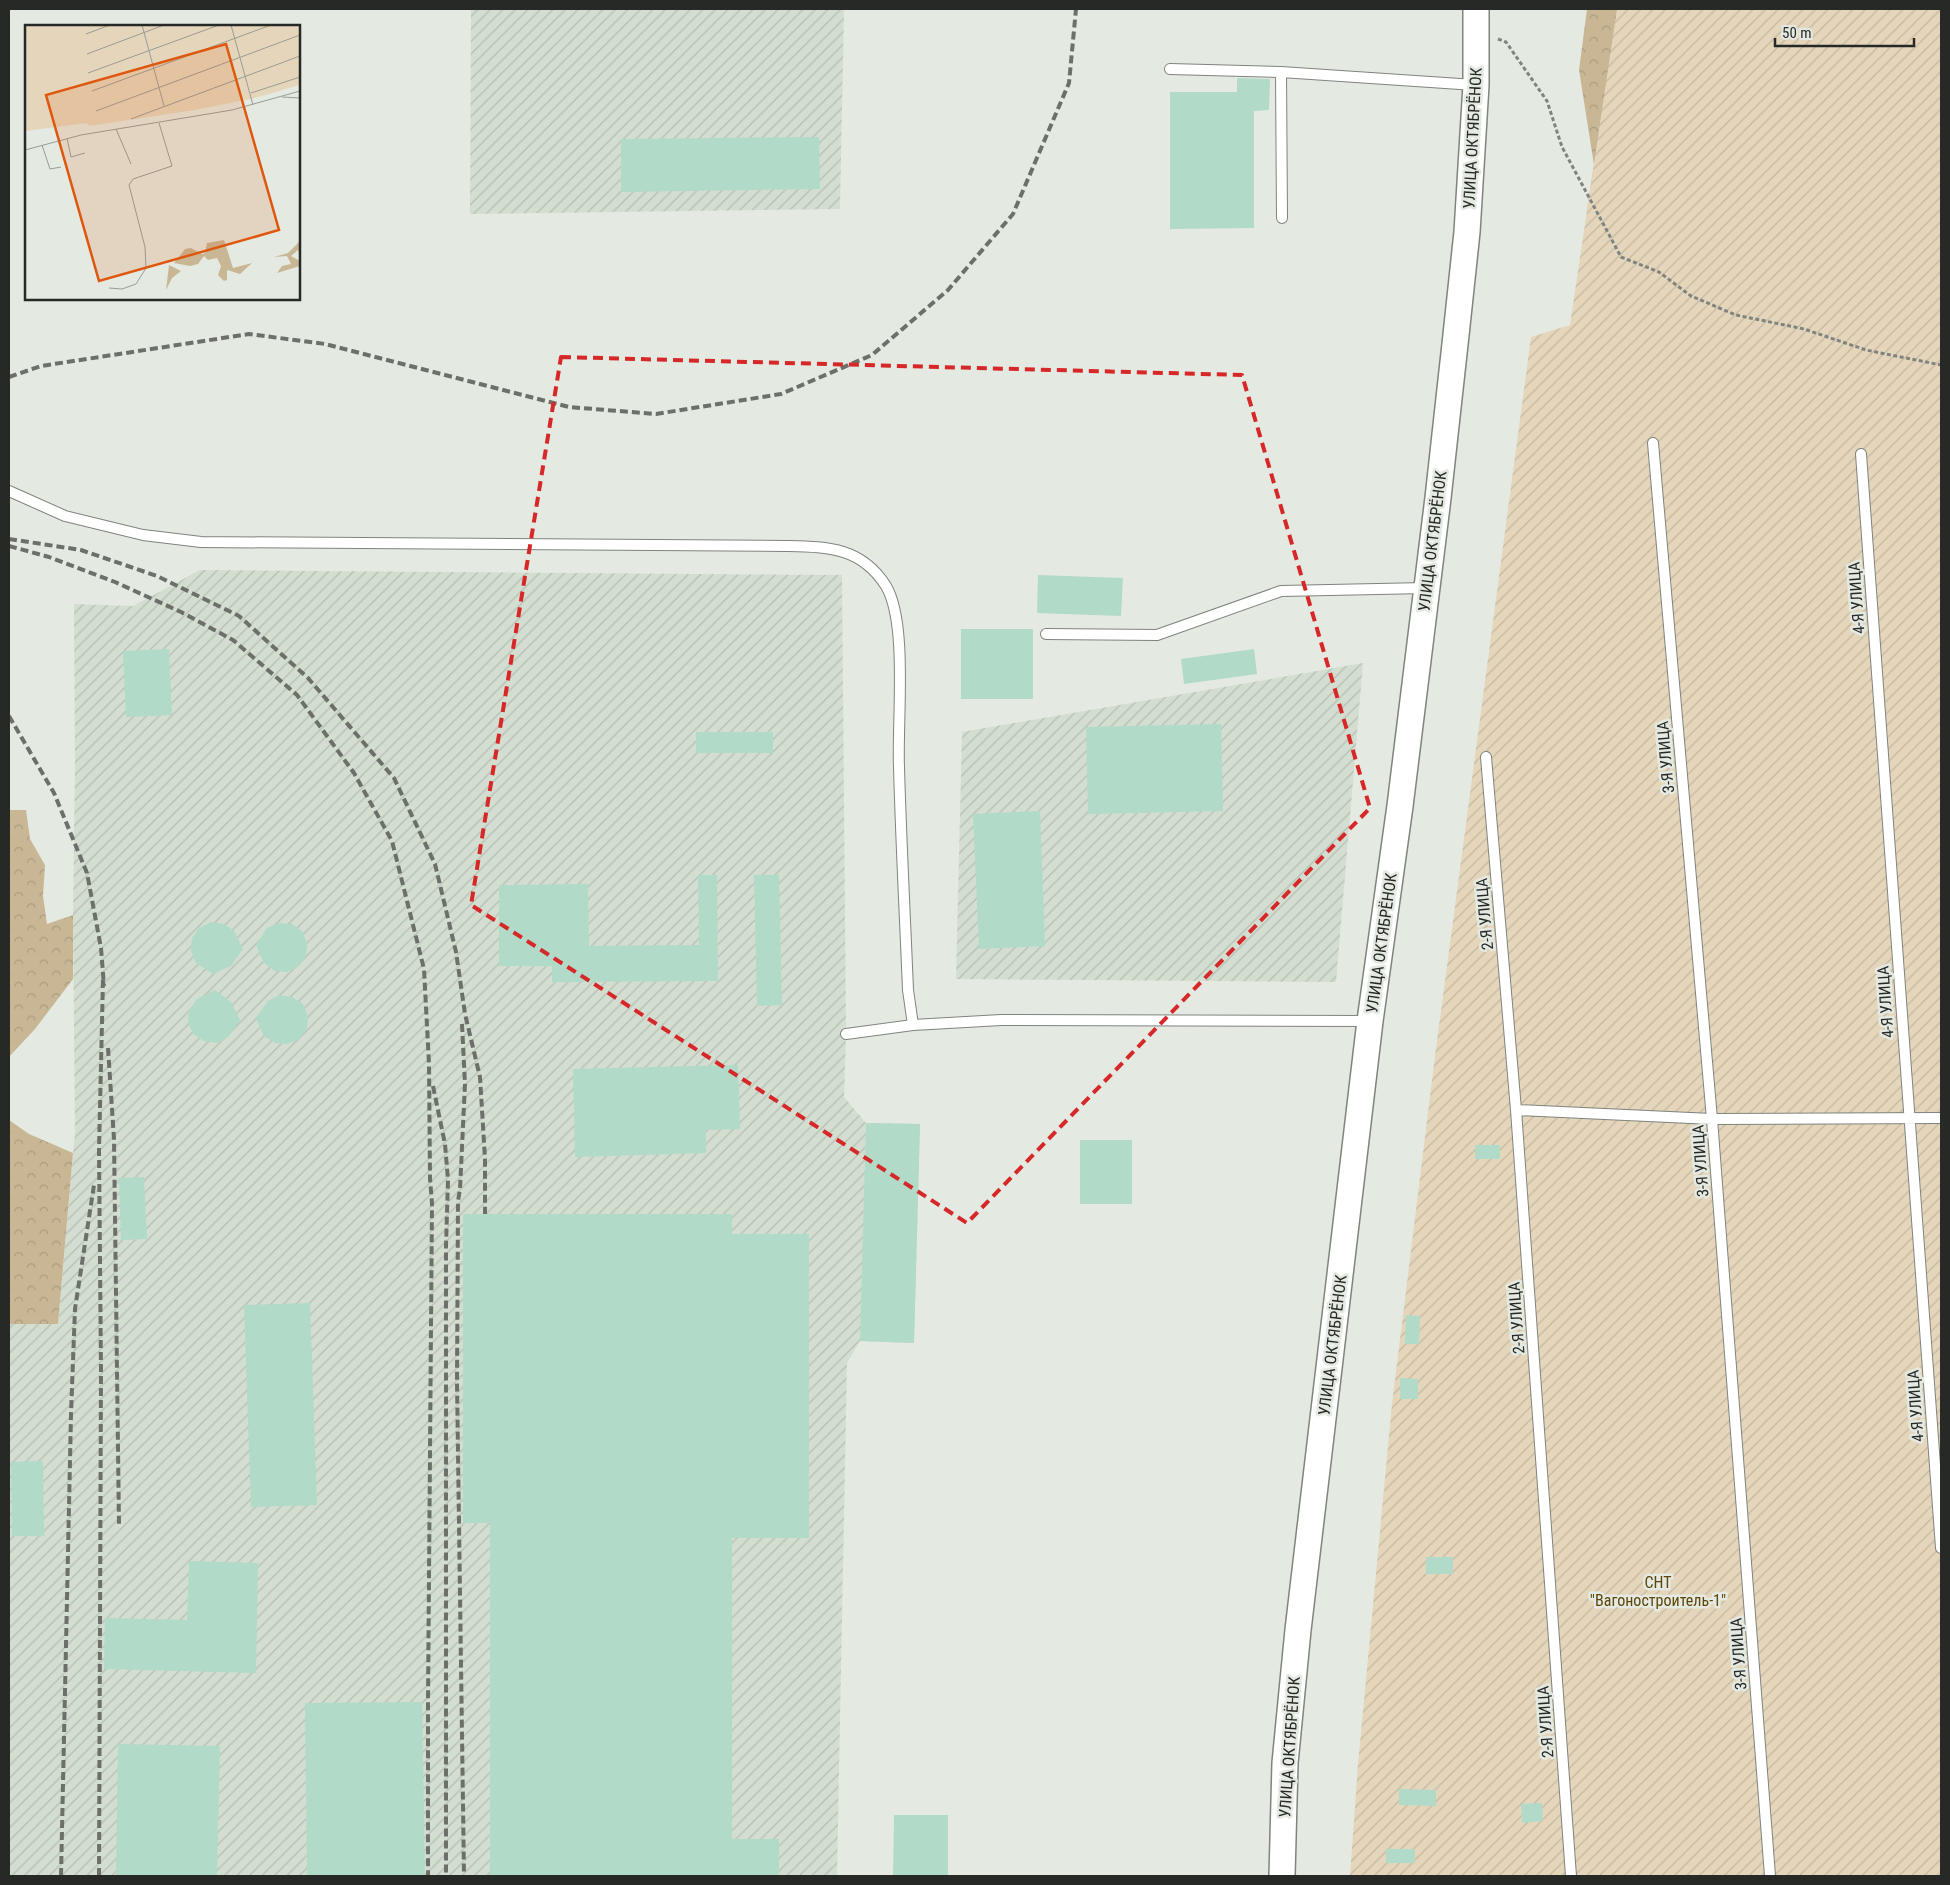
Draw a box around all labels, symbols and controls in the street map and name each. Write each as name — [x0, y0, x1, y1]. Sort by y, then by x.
scale bar — [1775, 15, 1914, 47]
text: 50 m — [1782, 24, 1812, 42]
inset map — [25, 25, 300, 300]
street label: УЛИЦА ОКТЯБРЁНОК — [1459, 67, 1486, 209]
street label: УЛИЦА ОКТЯБРЁНОК — [1414, 470, 1451, 612]
street label: 4-Я УЛИЦА — [1845, 561, 1868, 635]
street label: 3-Я УЛИЦА — [1653, 720, 1678, 794]
street label: УЛИЦА ОКТЯБРЁНОК — [1362, 872, 1401, 1014]
street label: 2-Я УЛИЦА — [1472, 877, 1497, 951]
street label: 4-Я УЛИЦА — [1874, 965, 1897, 1039]
street label: 3-Я УЛИЦА — [1689, 1124, 1712, 1198]
street label: УЛИЦА ОКТЯБРЁНОК — [1314, 1274, 1351, 1416]
street label: 2-Я УЛИЦА — [1505, 1281, 1528, 1355]
street label: 4-Я УЛИЦА — [1904, 1369, 1927, 1443]
park label: СНТ "Вагоностроитель-1" — [1590, 1573, 1726, 1610]
street label: 3-Я УЛИЦА — [1727, 1617, 1750, 1691]
street label: УЛИЦА ОКТЯБРЁНОК — [1275, 1676, 1304, 1818]
street label: 2-Я УЛИЦА — [1534, 1685, 1557, 1759]

